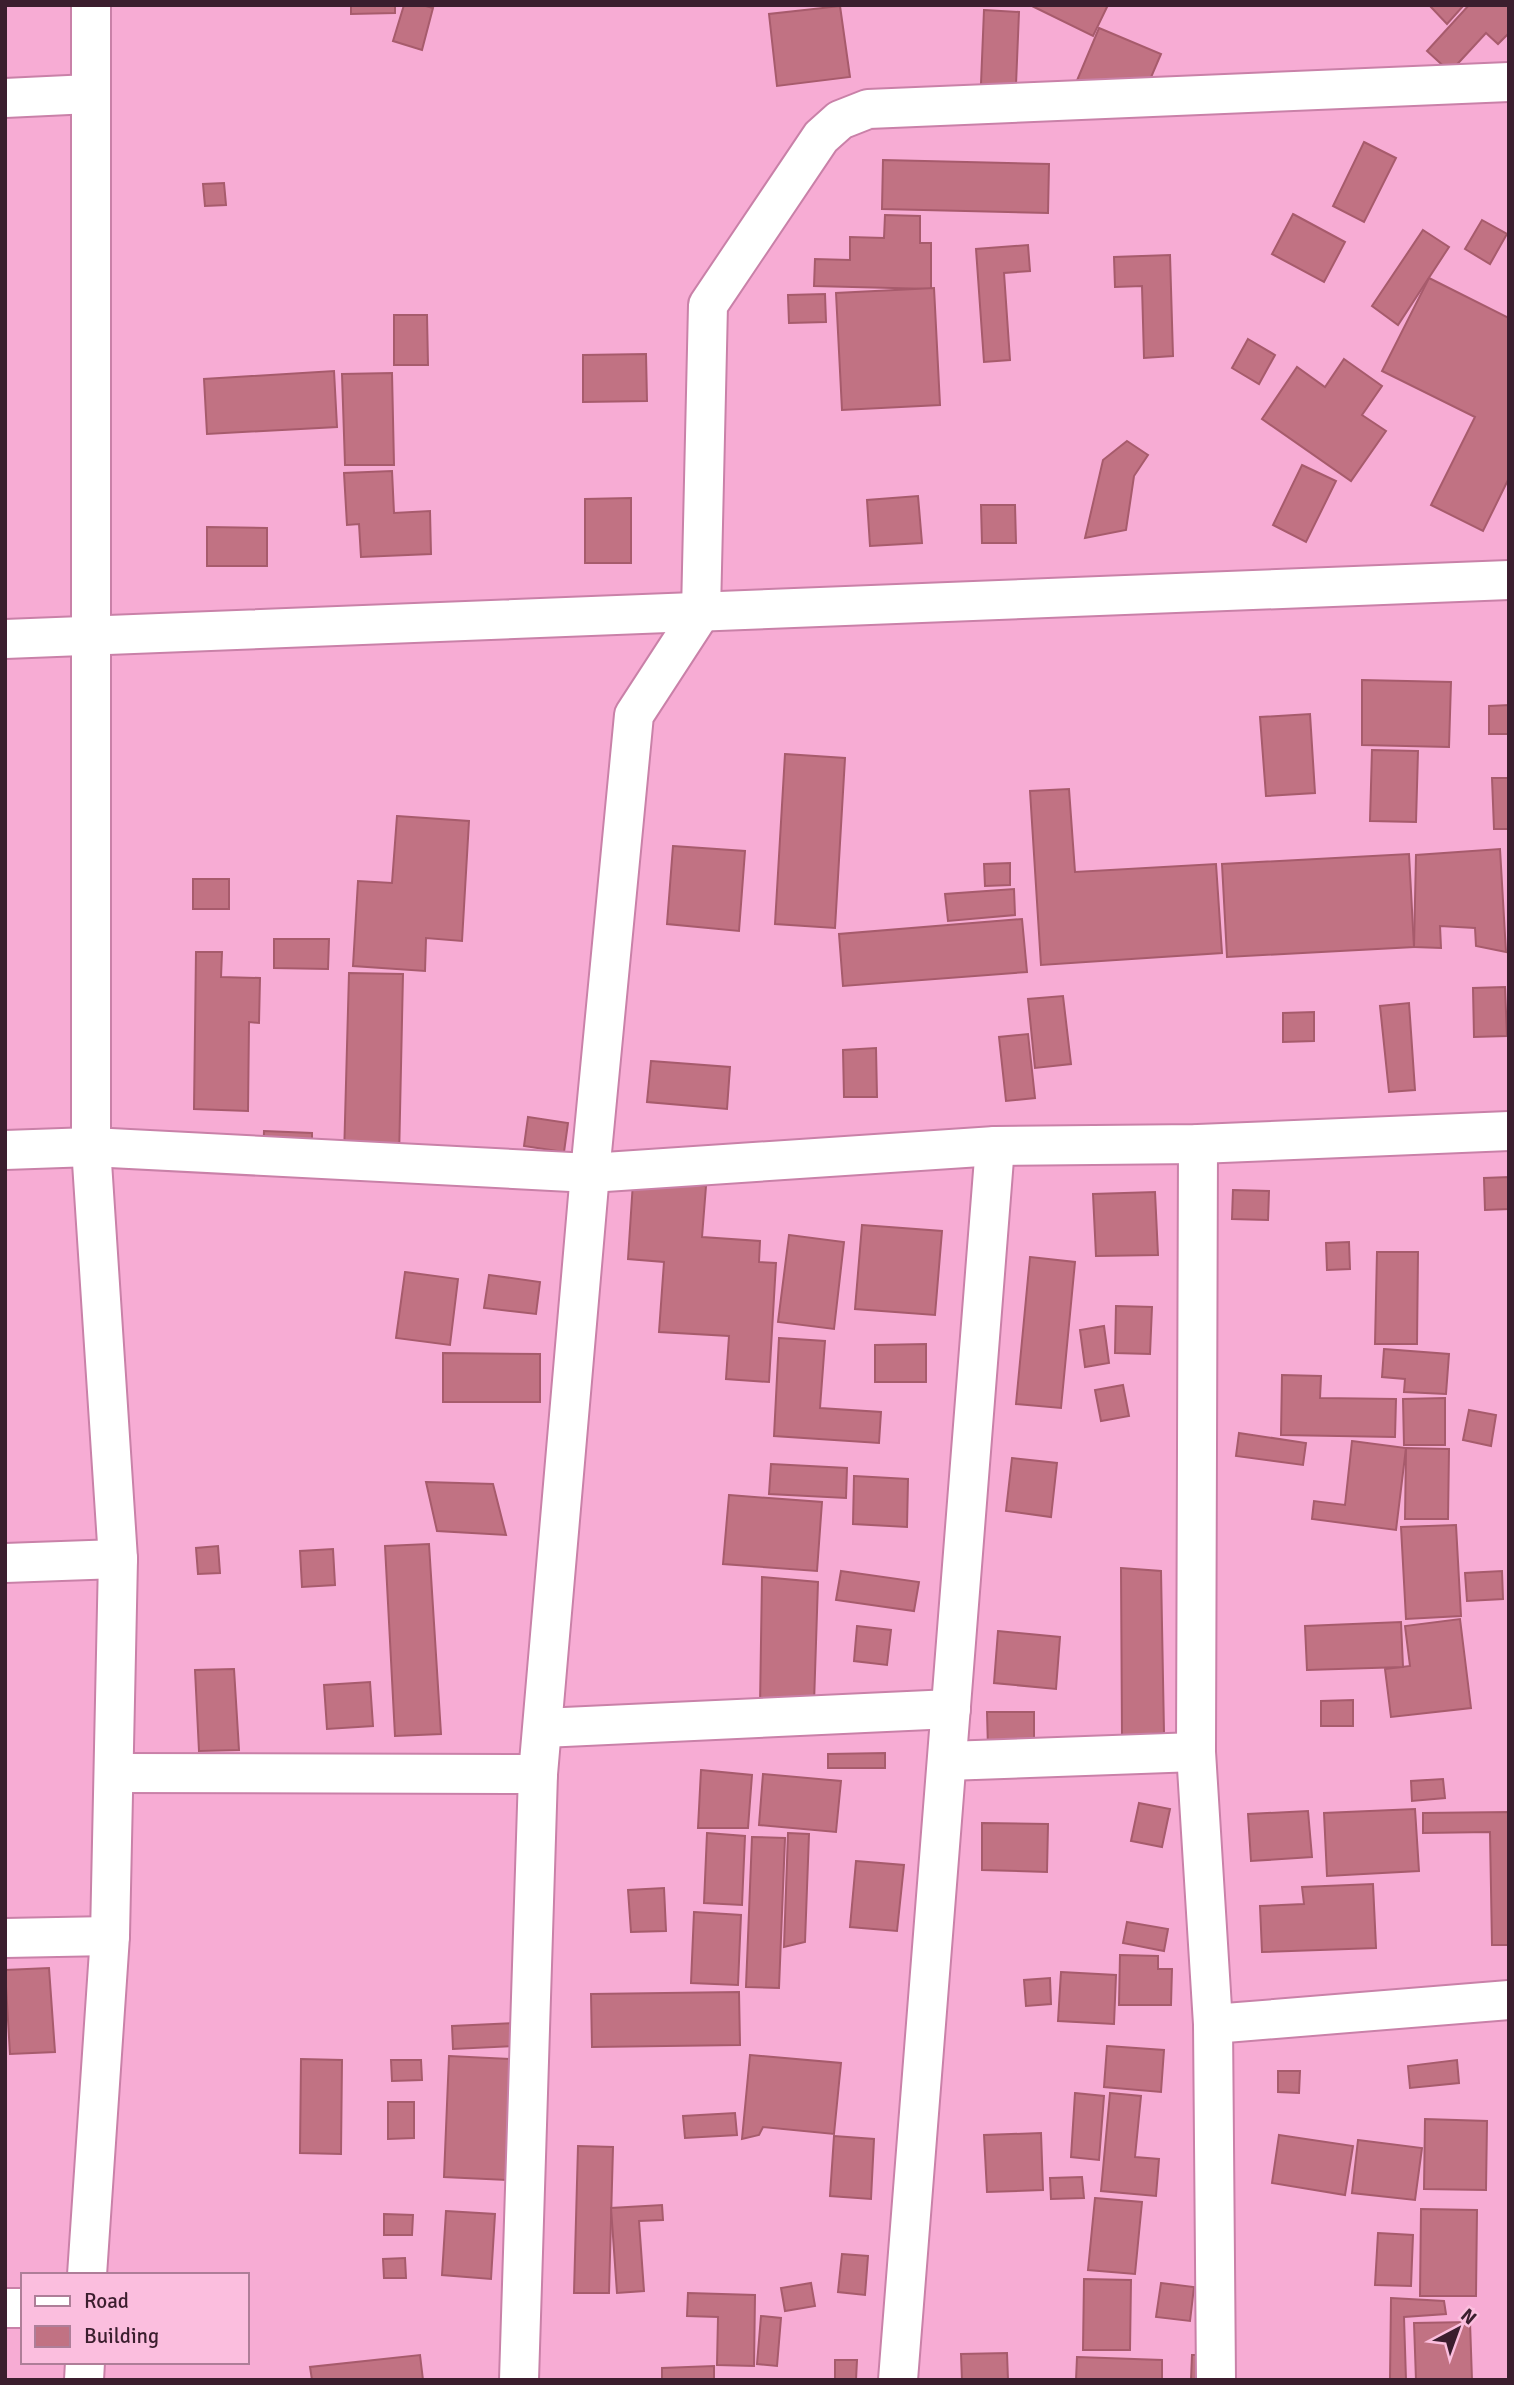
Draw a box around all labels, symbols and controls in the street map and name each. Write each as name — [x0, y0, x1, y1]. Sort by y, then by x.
legend — [21, 2273, 248, 2364]
text: Road — [84, 2288, 129, 2314]
north arrow — [1423, 2294, 1493, 2364]
text: N — [1456, 2304, 1481, 2330]
text: Building — [84, 2323, 159, 2349]

